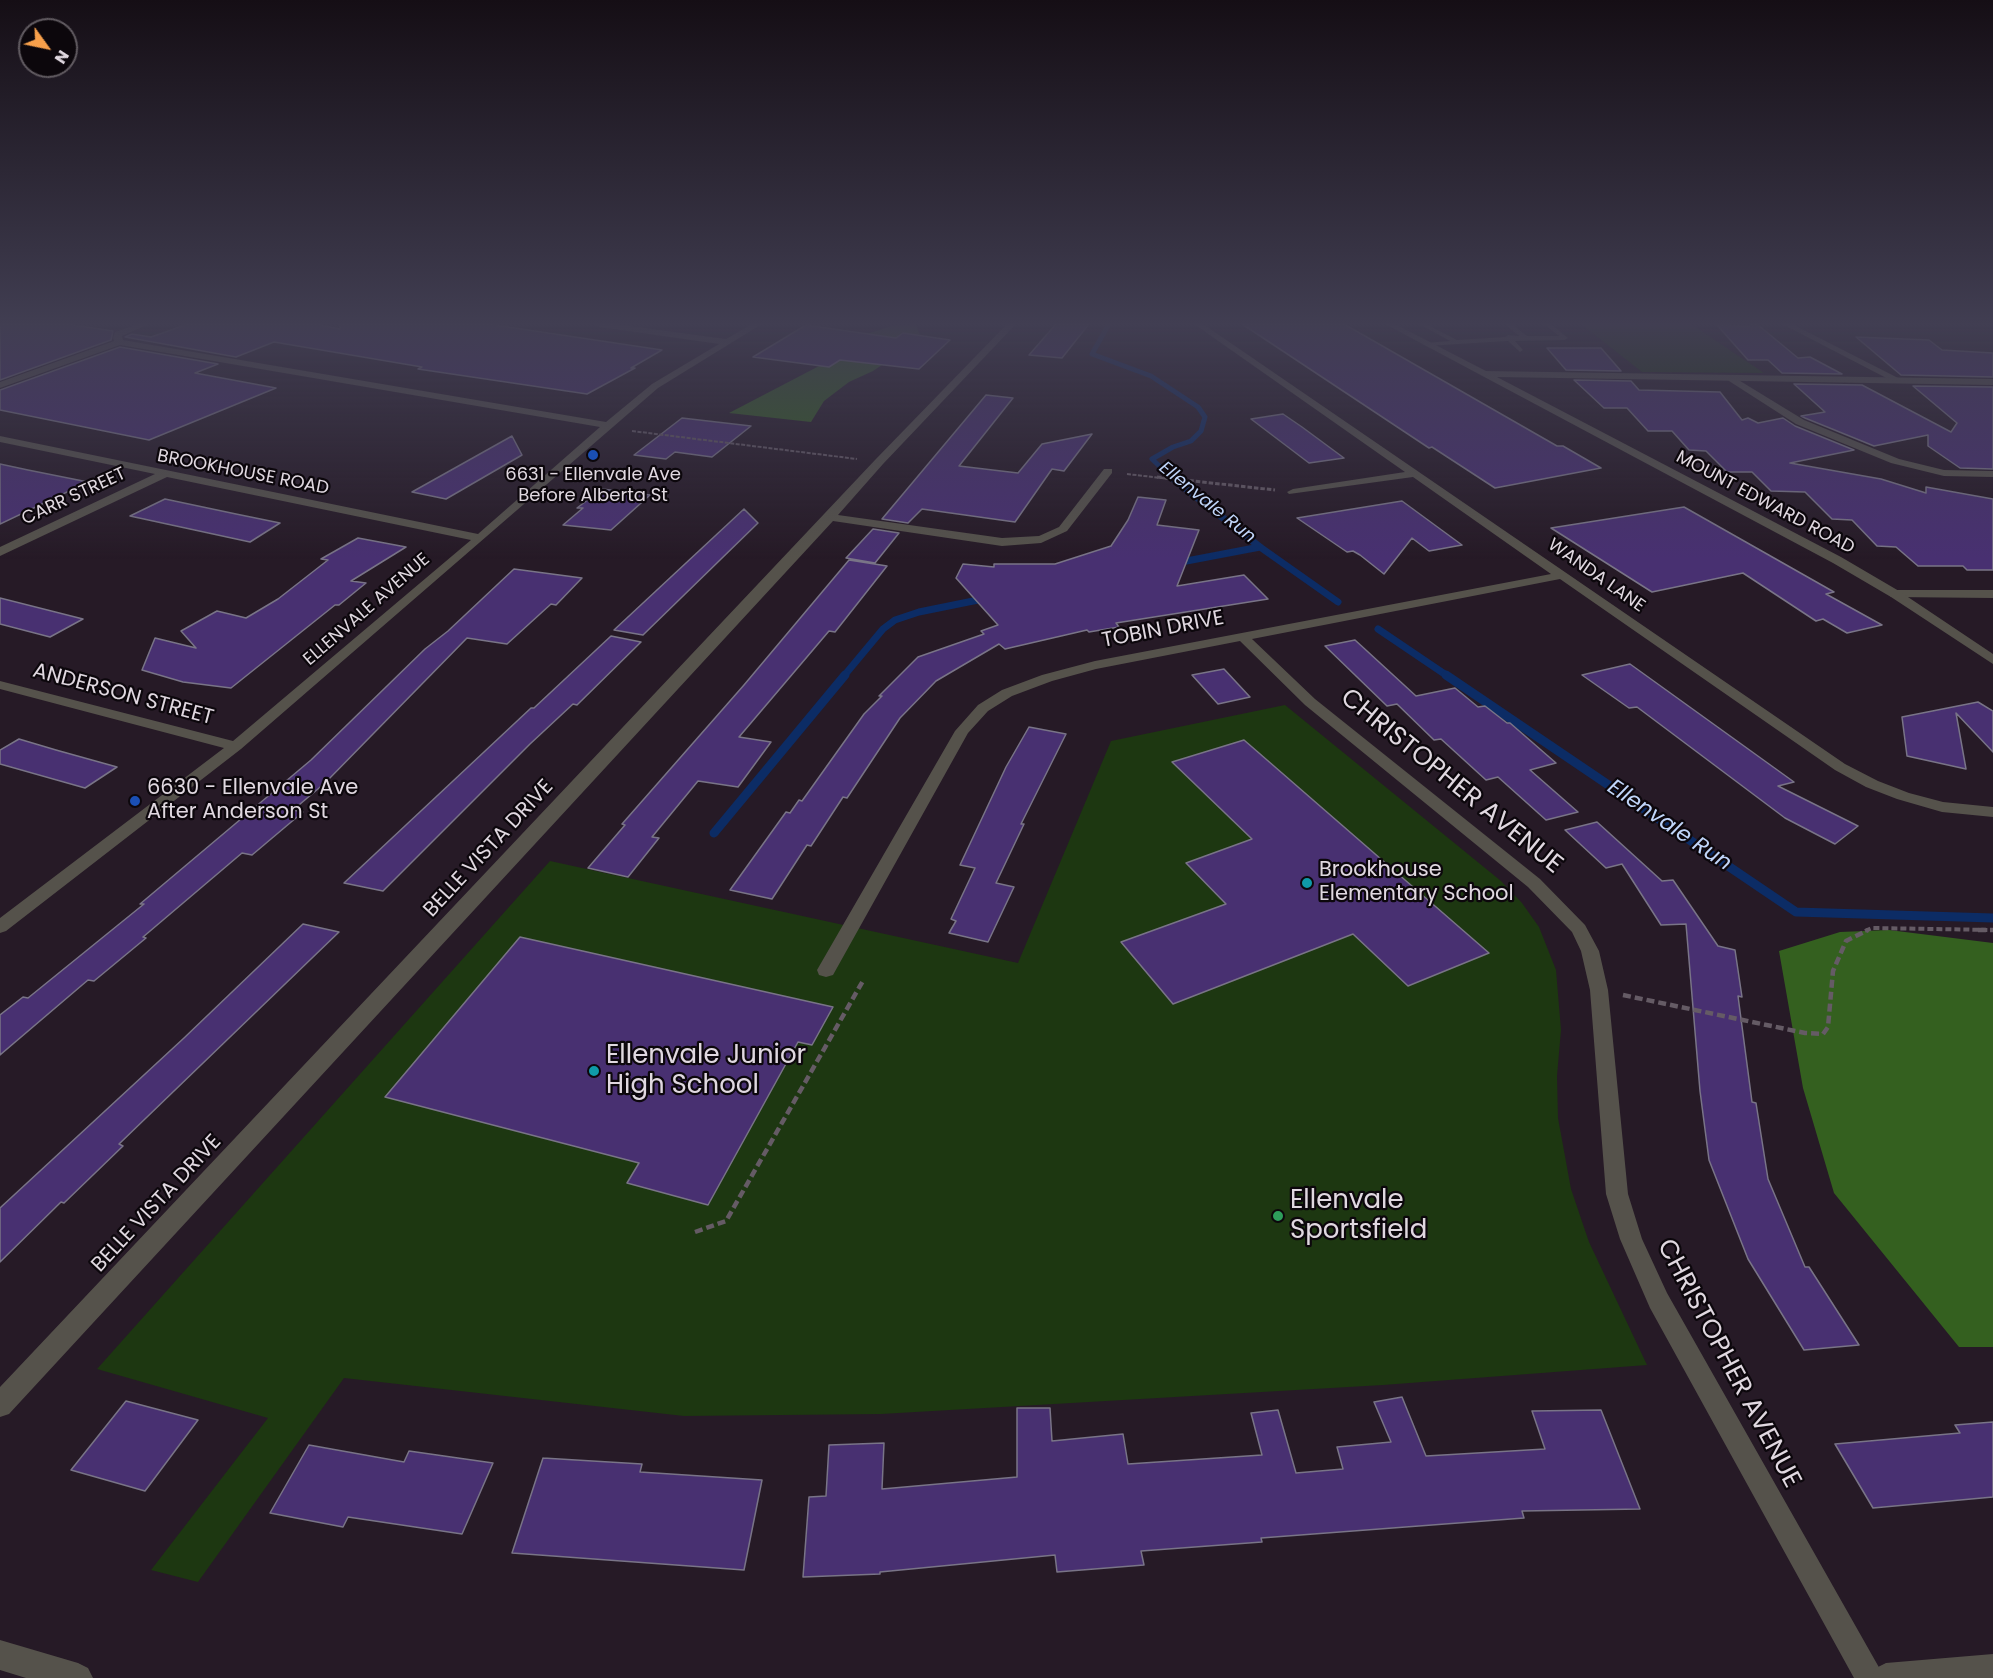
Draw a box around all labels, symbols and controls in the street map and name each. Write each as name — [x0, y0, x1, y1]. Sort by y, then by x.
north arrow — [18, 18, 78, 78]
text: N — [49, 46, 75, 68]
street label: BROOKHOUSE ROAD — [155, 446, 331, 500]
street label: MOUNT EDWARD ROAD — [1672, 447, 1858, 559]
marker: 6631 - Ellenvale Ave Before Alberta St — [586, 448, 600, 462]
water label: Ellenvale Run — [1154, 457, 1260, 549]
street label: CARR STREET — [19, 464, 129, 530]
place label: 6631 - Ellenvale Ave Before Alberta St — [505, 464, 681, 506]
street label: WANDA LANE — [1543, 535, 1649, 617]
street label: ELLENVALE AVENUE — [299, 549, 435, 671]
street label: TOBIN DRIVE — [1100, 606, 1226, 654]
street label: ANDERSON STREET — [30, 659, 216, 731]
street label: CHRISTOPHER AVENUE — [1334, 683, 1568, 881]
street label: BELLE VISTA DRIVE — [419, 775, 559, 923]
water label: Ellenvale Run — [1602, 775, 1736, 877]
place label: 6630 - Ellenvale Ave After Anderson St — [147, 776, 358, 826]
marker: 6630 - Ellenvale Ave After Anderson St — [128, 794, 142, 808]
place label: Brookhouse Elementary School — [1319, 858, 1514, 908]
marker: Brookhouse Elementary School — [1300, 876, 1314, 890]
place label: Ellenvale Junior High School — [606, 1040, 806, 1102]
marker: Ellenvale Junior High School — [587, 1064, 601, 1078]
street label: BELLE VISTA DRIVE — [87, 1130, 227, 1278]
place label: Ellenvale Sportsfield — [1290, 1185, 1427, 1246]
marker: Ellenvale Sportsfield — [1271, 1209, 1285, 1223]
street label: CHRISTOPHER AVENUE — [1649, 1234, 1807, 1494]

